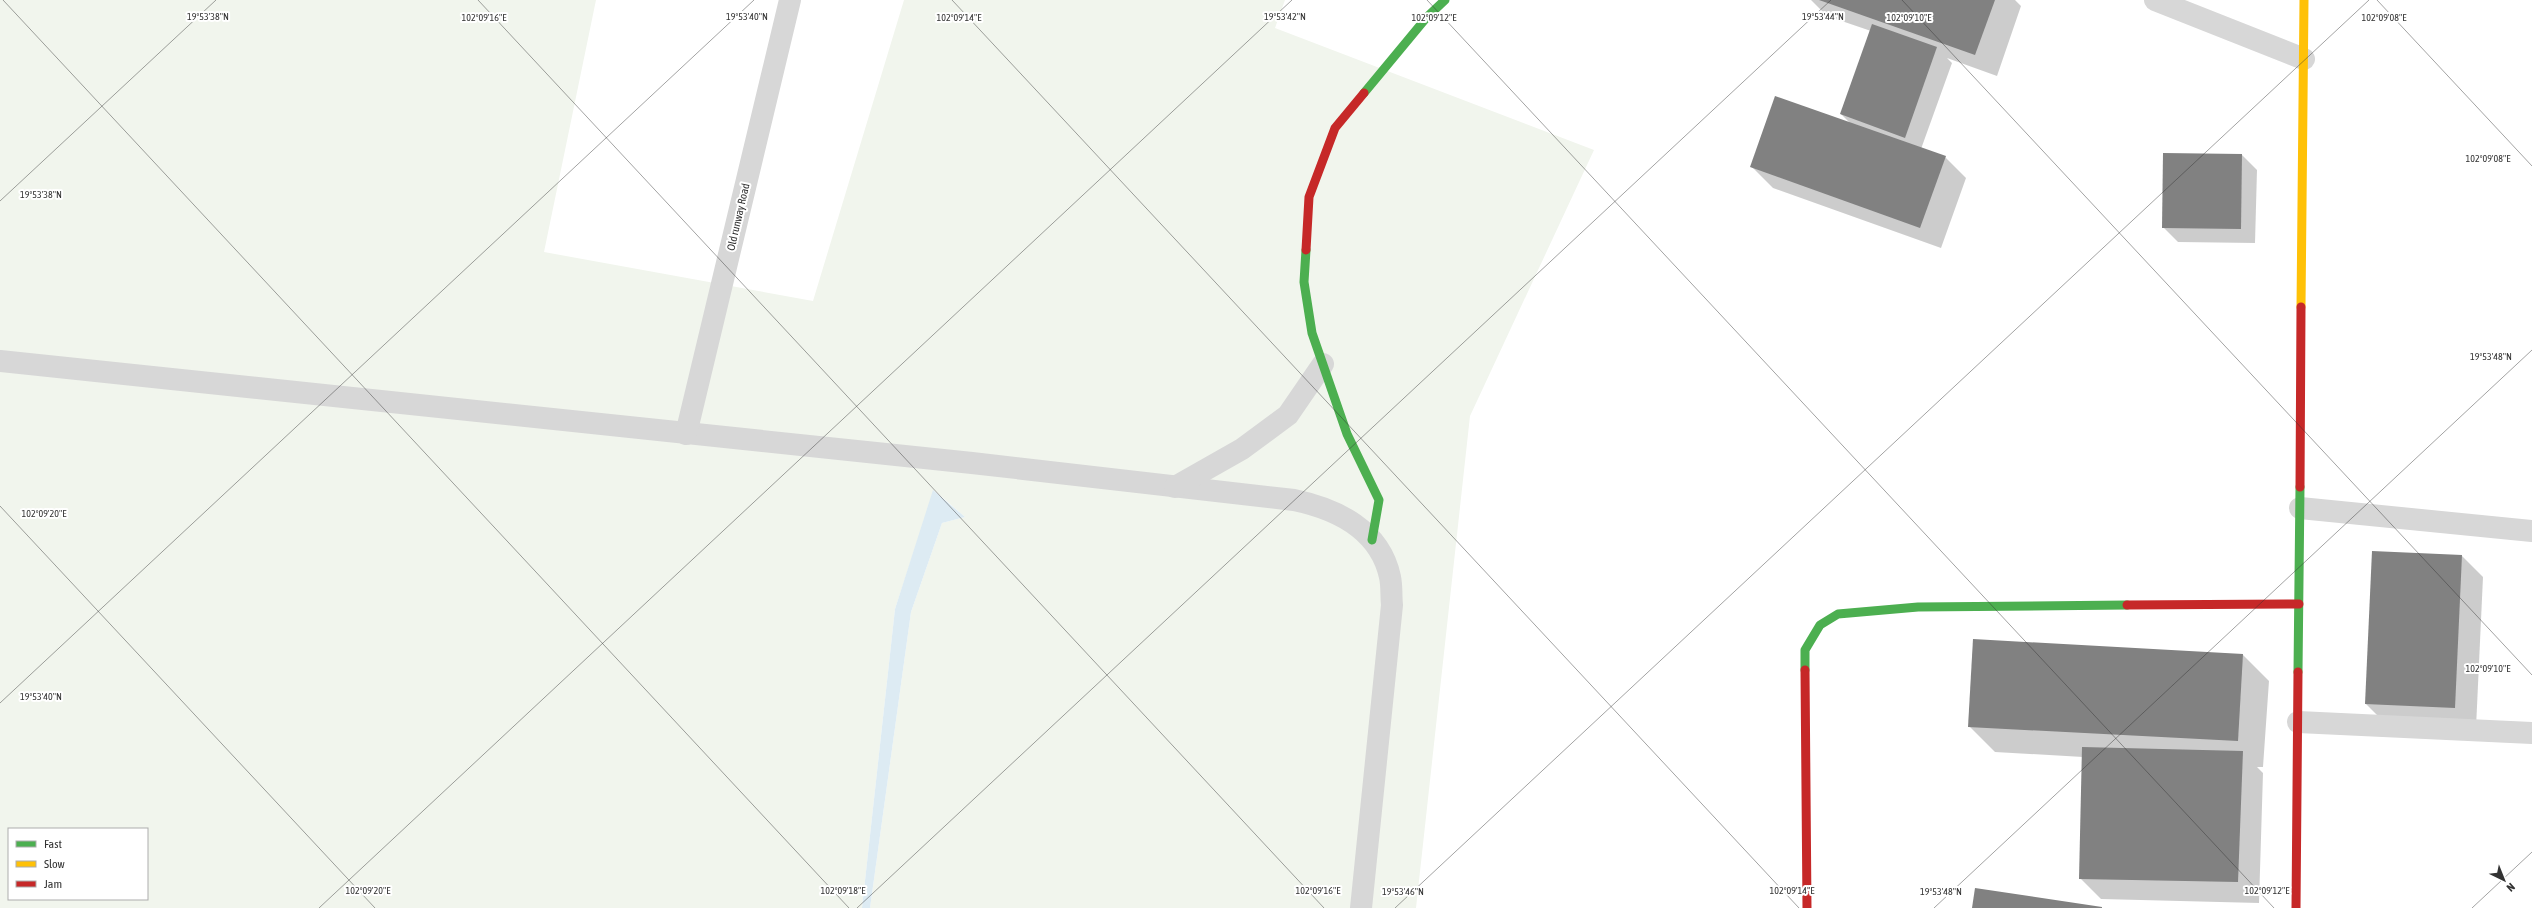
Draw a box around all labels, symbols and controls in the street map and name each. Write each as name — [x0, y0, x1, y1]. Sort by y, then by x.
text: 19°53'38"N — [187, 11, 229, 22]
text: 19°53'40"N — [726, 11, 768, 22]
text: 19°53'42"N — [1264, 11, 1306, 22]
text: 19°53'44"N — [1802, 11, 1844, 22]
text: 102°09'16"E — [462, 12, 507, 23]
text: 102°09'14"E — [937, 12, 982, 23]
text: 102°09'12"E — [1412, 12, 1457, 23]
text: 102°09'10"E — [1887, 12, 1932, 23]
text: 102°09'08"E — [2362, 12, 2407, 23]
text: 102°09'08"E — [2466, 153, 2511, 164]
street label: Old runway Road — [724, 182, 752, 252]
text: 19°53'38"N — [20, 189, 62, 200]
text: 19°53'48"N — [2470, 351, 2512, 362]
text: 102°09'20"E — [22, 508, 67, 519]
text: 102°09'10"E — [2466, 663, 2511, 674]
text: 19°53'40"N — [20, 691, 62, 702]
legend — [8, 828, 148, 900]
text: Fast — [44, 837, 62, 851]
text: Slow — [44, 857, 65, 871]
north arrow — [2484, 860, 2524, 900]
text: Jam — [44, 877, 62, 891]
text: N — [2504, 881, 2517, 894]
text: 102°09'20"E — [346, 885, 391, 896]
text: 102°09'18"E — [821, 885, 866, 896]
text: 102°09'16"E — [1296, 885, 1341, 896]
text: 102°09'14"E — [1770, 885, 1815, 896]
text: 102°09'12"E — [2245, 885, 2290, 896]
text: 19°53'46"N — [1382, 886, 1424, 897]
text: 19°53'48"N — [1920, 886, 1962, 897]

